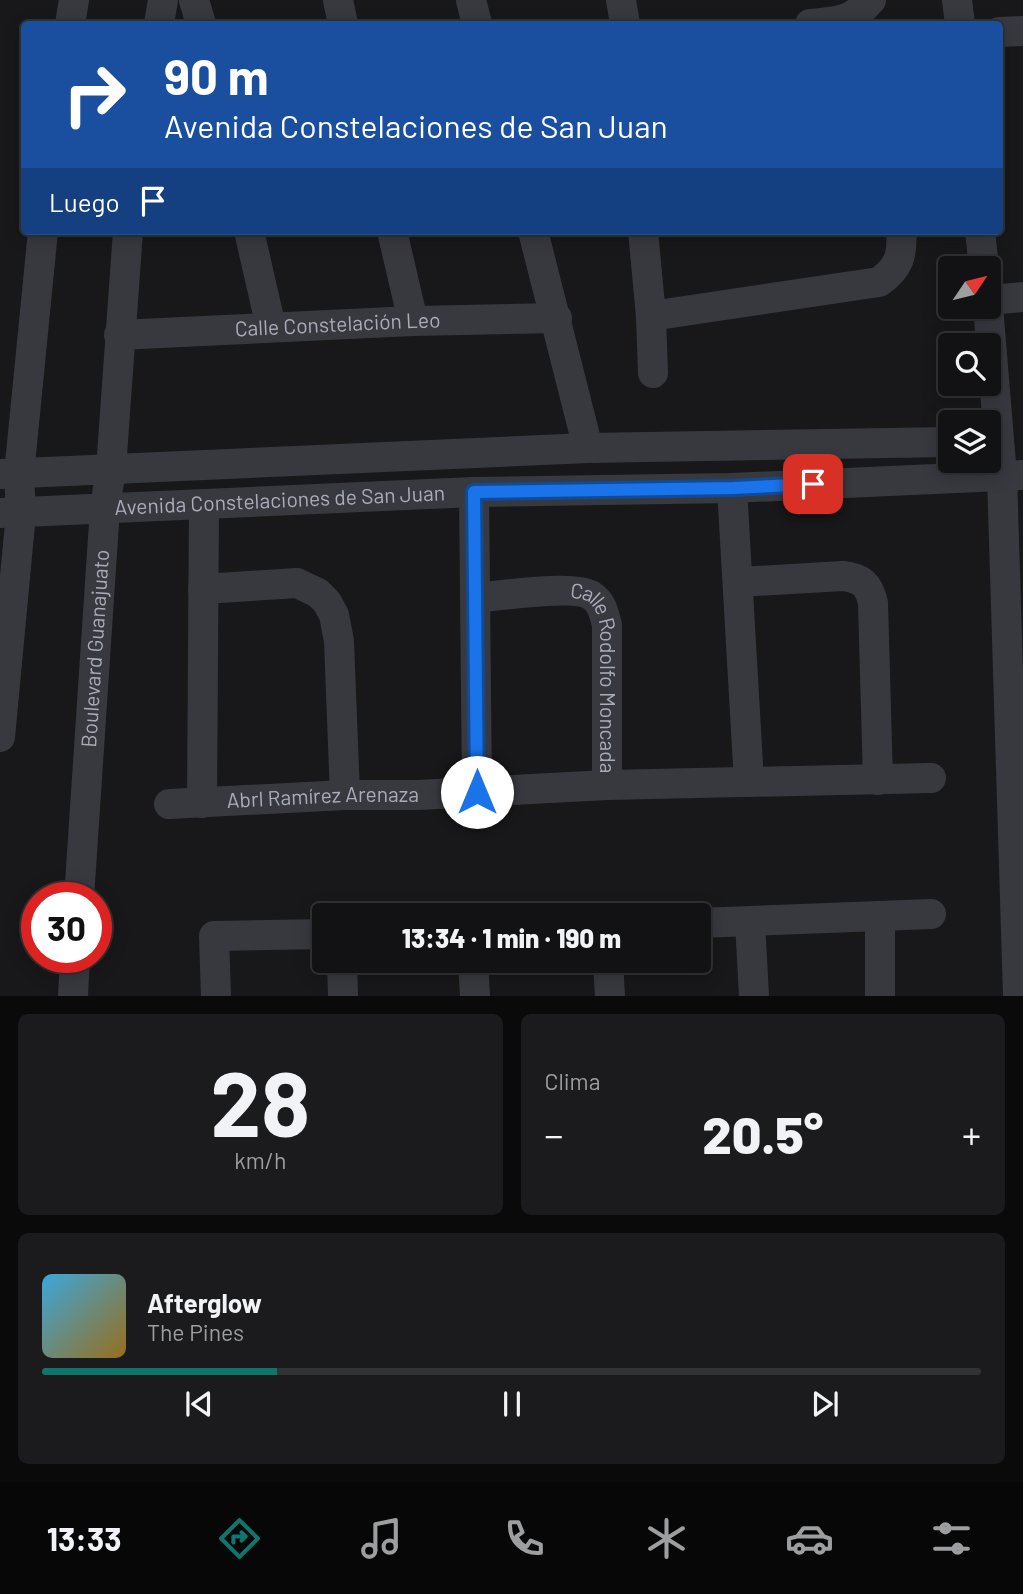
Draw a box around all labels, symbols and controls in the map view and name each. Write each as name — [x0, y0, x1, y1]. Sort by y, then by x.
text: 90 m — [164, 46, 269, 105]
icon: right — [49, 49, 140, 140]
text: Avenida Constelaciones de San Juan — [164, 106, 668, 144]
icon: arrive — [134, 182, 172, 220]
text: Luego — [49, 186, 120, 217]
north arrow — [938, 256, 1001, 318]
map controls — [938, 256, 1001, 473]
street label: Calle Constelación Leo — [234, 306, 441, 340]
button: search — [938, 333, 1001, 396]
button: layers — [938, 410, 1001, 473]
pin — [783, 454, 843, 514]
icon: arrive — [794, 465, 832, 503]
street label: Avenida Constelaciones de San Juan — [114, 479, 446, 519]
street label: Boulevard Guanajuato — [75, 549, 113, 748]
street label: Calle Rodolfo Moncada — [569, 577, 622, 773]
position arrow — [440, 755, 514, 829]
street label: Abrl Ramírez Arenaza — [226, 781, 419, 812]
speed limit sign: 30 — [21, 882, 112, 973]
text: 13:34 · 1 min · 190 m — [402, 922, 621, 953]
text: 28 — [210, 1046, 310, 1155]
text: Clima — [545, 1067, 600, 1095]
text: 20.5° — [702, 1102, 823, 1164]
text: − — [545, 1111, 564, 1157]
text: + — [962, 1111, 981, 1157]
text: km/h — [234, 1146, 286, 1174]
text: Afterglow — [147, 1287, 262, 1318]
text: The Pines — [147, 1318, 244, 1346]
icon: previous — [180, 1385, 218, 1423]
icon: pause — [493, 1385, 531, 1423]
icon: next — [806, 1385, 844, 1423]
icon: directions — [215, 1514, 264, 1563]
icon: music — [357, 1514, 406, 1563]
icon: phone — [500, 1514, 549, 1563]
icon: climate — [642, 1514, 691, 1563]
icon: car — [785, 1514, 834, 1563]
icon: filters — [927, 1514, 976, 1563]
text: 13:33 — [47, 1519, 122, 1557]

